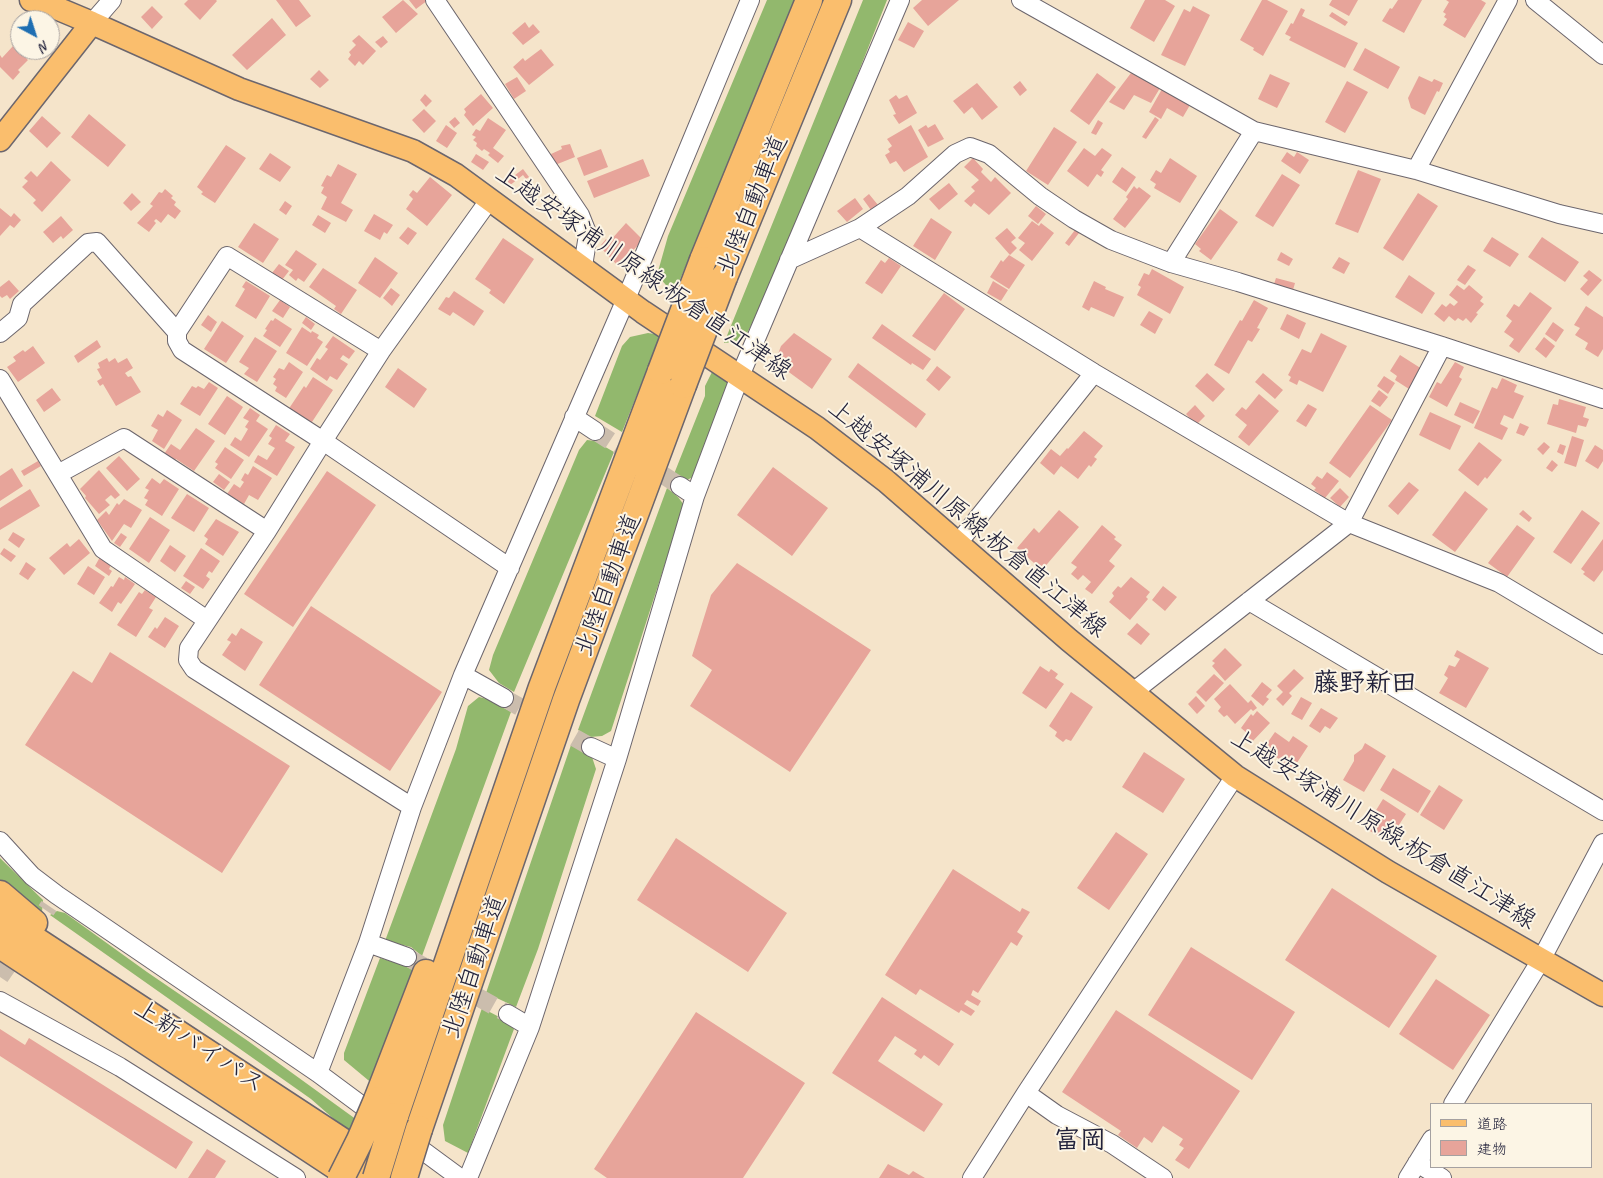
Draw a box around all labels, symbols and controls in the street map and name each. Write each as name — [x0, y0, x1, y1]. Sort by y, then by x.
north arrow — [10, 10, 60, 60]
text: N — [36, 37, 53, 55]
street label: 北陸自動車道 — [711, 131, 795, 281]
street label: 上越安塚浦川原線;板倉直江津線 — [489, 159, 797, 387]
street label: 上越安塚浦川原線;板倉直江津線 — [821, 393, 1113, 645]
street label: 北陸自動車道 — [569, 509, 649, 661]
district label: 藤野新田 — [1313, 668, 1417, 700]
street label: 上越安塚浦川原線;板倉直江津線 — [1225, 723, 1541, 937]
street label: 北陸自動車道 — [436, 891, 514, 1043]
street label: 上新バイパス — [128, 994, 270, 1100]
legend — [1430, 1103, 1593, 1168]
text: 道路 — [1477, 1115, 1507, 1134]
district label: 富岡 — [1054, 1125, 1106, 1157]
text: 建物 — [1477, 1140, 1507, 1159]

